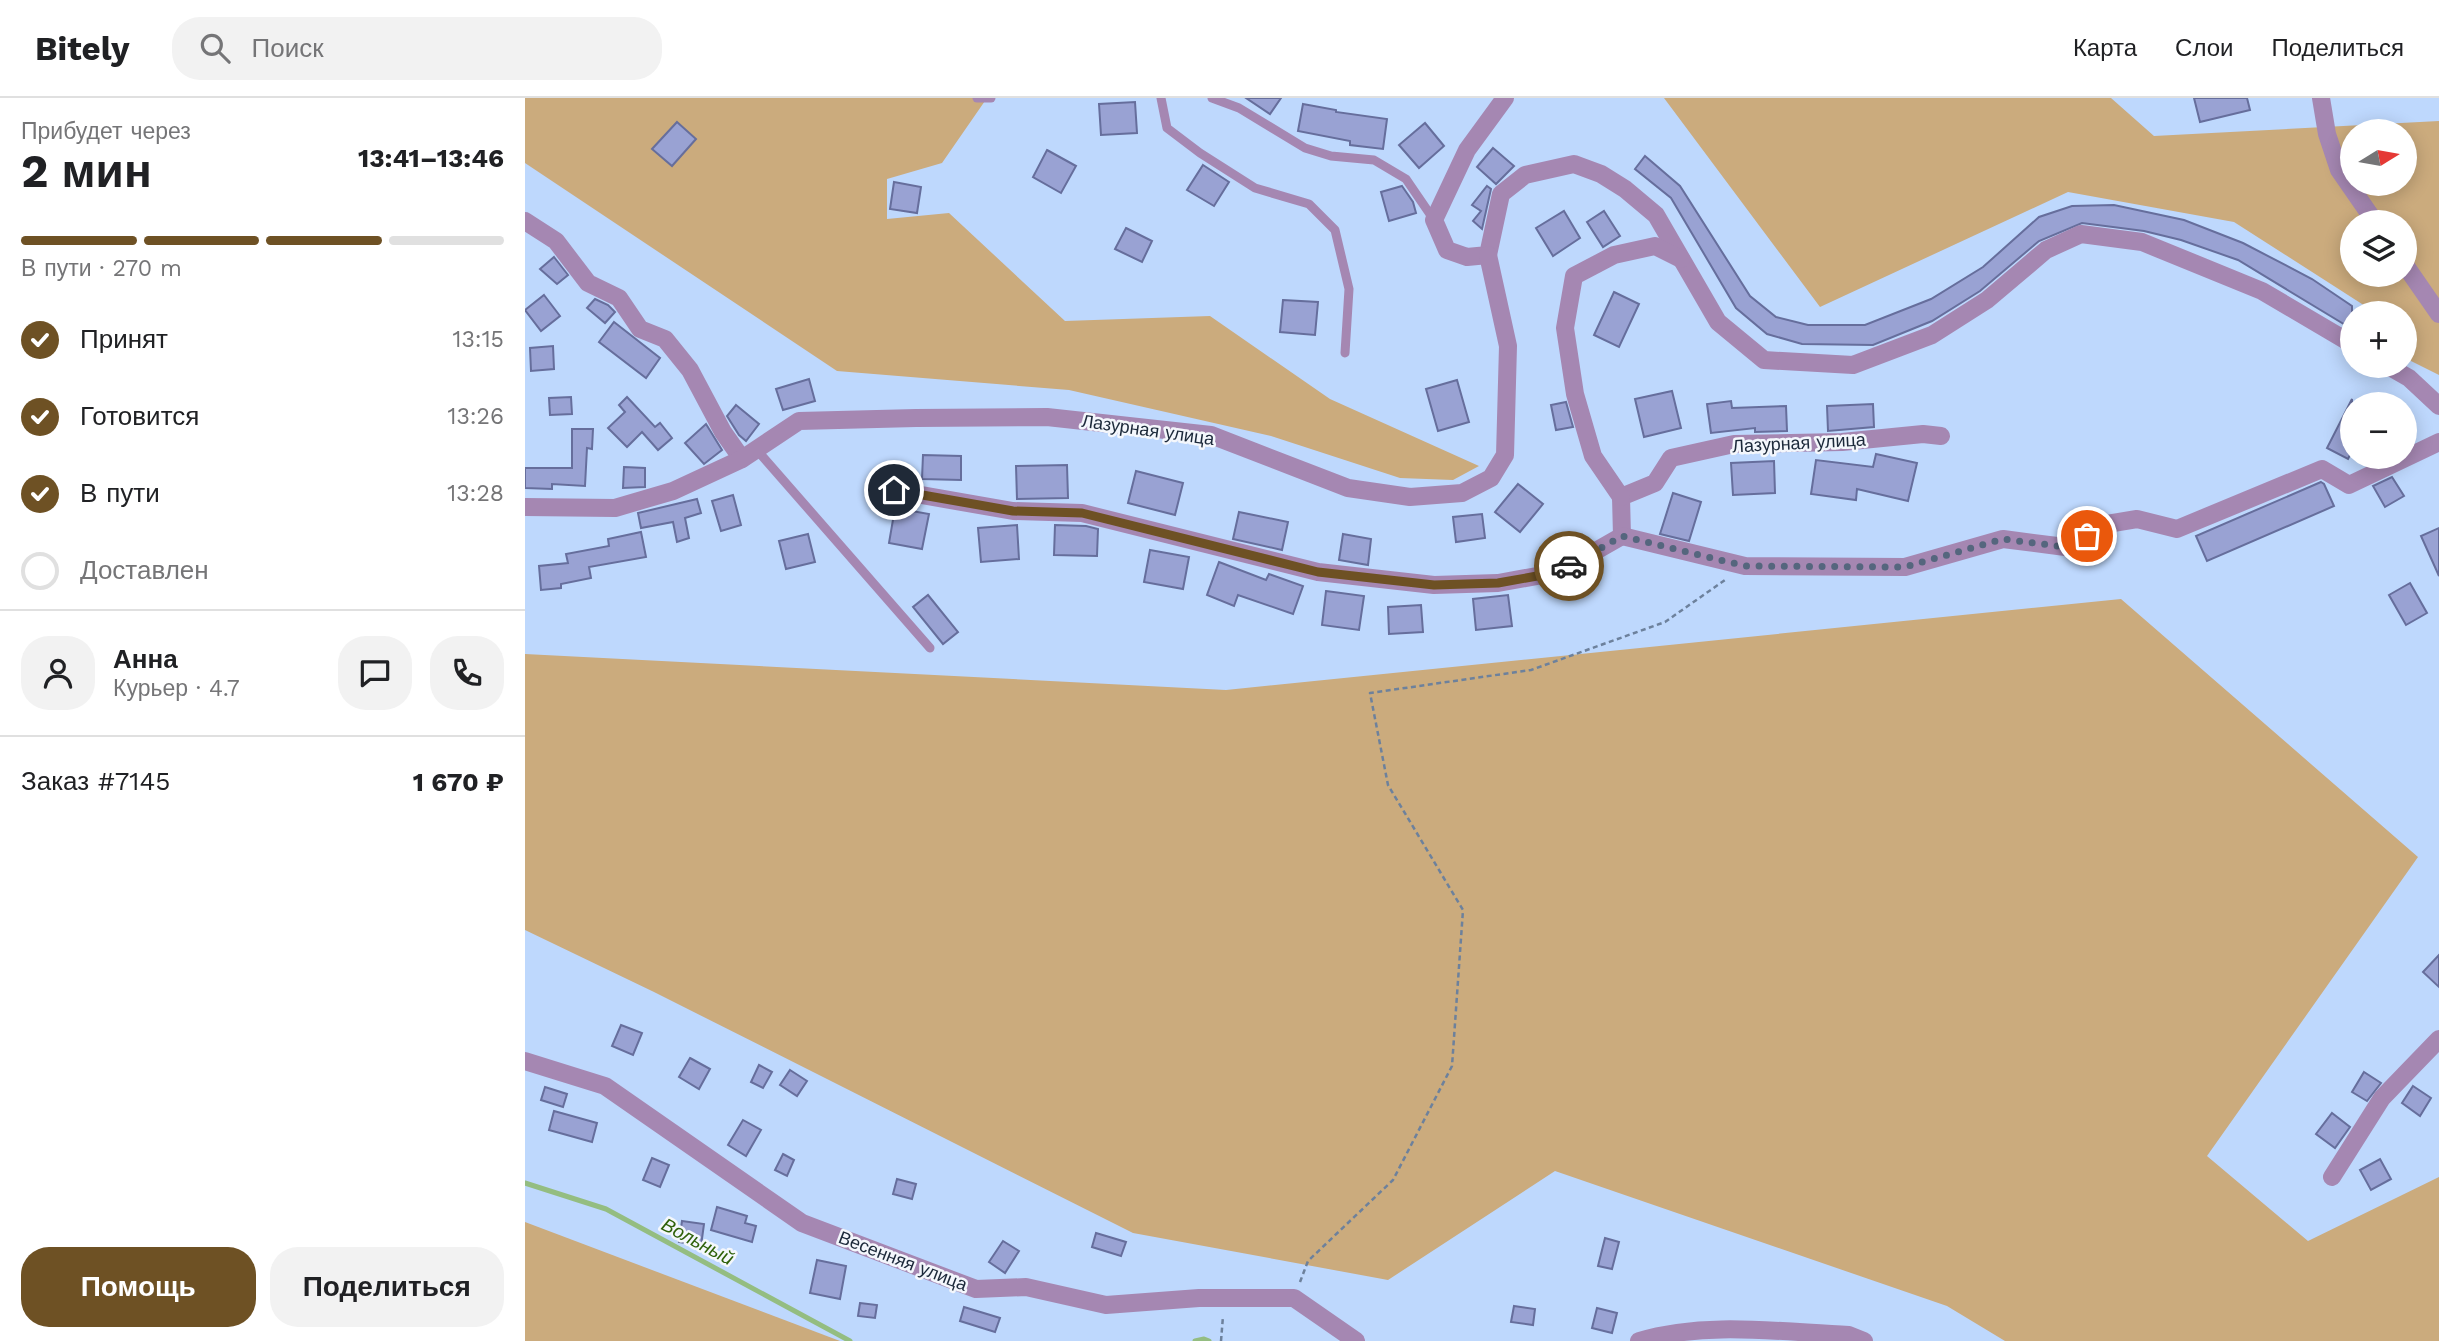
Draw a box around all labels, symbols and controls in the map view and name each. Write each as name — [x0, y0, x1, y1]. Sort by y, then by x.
search box — [172, 17, 662, 80]
text: Bitely — [35, 29, 130, 68]
icon: search — [196, 29, 234, 67]
text: Поиск — [252, 33, 324, 63]
text: Карта — [2073, 34, 2137, 62]
text: Слои — [2175, 34, 2233, 62]
text: Поделиться — [2271, 34, 2404, 62]
text: Прибудет через — [21, 118, 191, 145]
north arrow — [2340, 119, 2417, 196]
map controls — [2340, 119, 2417, 469]
text: 13:41–13:46 — [358, 143, 504, 173]
text: 2 мин — [21, 144, 152, 198]
button: layers — [2340, 210, 2417, 287]
text: В пути · 270 m — [21, 255, 182, 282]
button: + — [2340, 301, 2417, 378]
icon: check — [21, 321, 59, 359]
text: Принят — [80, 324, 168, 354]
text: 13:15 — [452, 326, 504, 353]
button: − — [2340, 392, 2417, 469]
icon: check — [21, 398, 59, 436]
text: Готовится — [80, 401, 199, 431]
text: 13:26 — [447, 403, 504, 430]
street label: Лазурная улица — [1080, 410, 1217, 449]
street label: Лазурная улица — [1732, 428, 1867, 456]
pin — [864, 460, 924, 520]
icon: home — [875, 471, 913, 509]
icon: check — [21, 475, 59, 513]
text: В пути — [80, 478, 160, 508]
text: 13:28 — [447, 480, 504, 507]
pin — [2057, 506, 2117, 566]
icon: bag — [2068, 517, 2106, 555]
courier — [1534, 531, 1604, 601]
icon: car — [1550, 547, 1588, 585]
text: Доставлен — [80, 555, 209, 585]
button: person — [21, 636, 95, 710]
button: chat — [338, 636, 412, 710]
button: phone — [430, 636, 504, 710]
text: Анна — [113, 644, 178, 674]
text: Курьер · 4.7 — [113, 675, 240, 702]
text: Заказ #7145 — [21, 766, 170, 796]
text: 1 670 ₽ — [413, 767, 504, 797]
water label: Вольный — [658, 1213, 738, 1270]
street label: Весенняя улица — [836, 1226, 971, 1295]
button: Помощь — [21, 1247, 256, 1327]
button: Поделиться — [270, 1247, 504, 1327]

